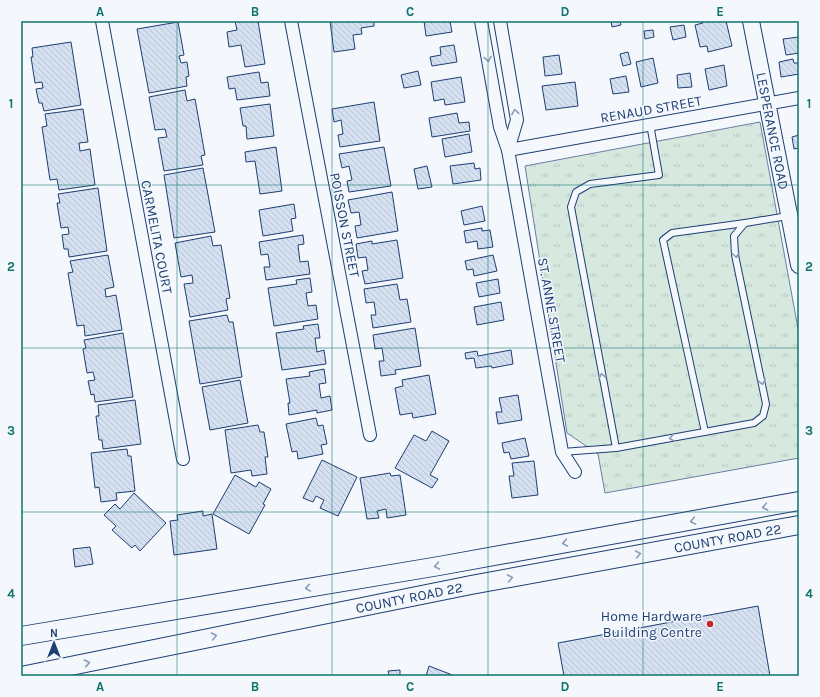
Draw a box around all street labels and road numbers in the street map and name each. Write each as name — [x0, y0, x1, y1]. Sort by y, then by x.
street label: LESPERANCE ROAD — [752, 71, 792, 191]
street label: RENAUD STREET — [599, 92, 703, 127]
street label: POISSON STREET — [326, 171, 363, 279]
street label: CARMELITA COURT — [137, 179, 176, 295]
street label: ST. ANNE STREET — [534, 256, 569, 364]
street label: COUNTY ROAD 22 — [673, 520, 783, 557]
street label: COUNTY ROAD 22 — [354, 579, 464, 617]

